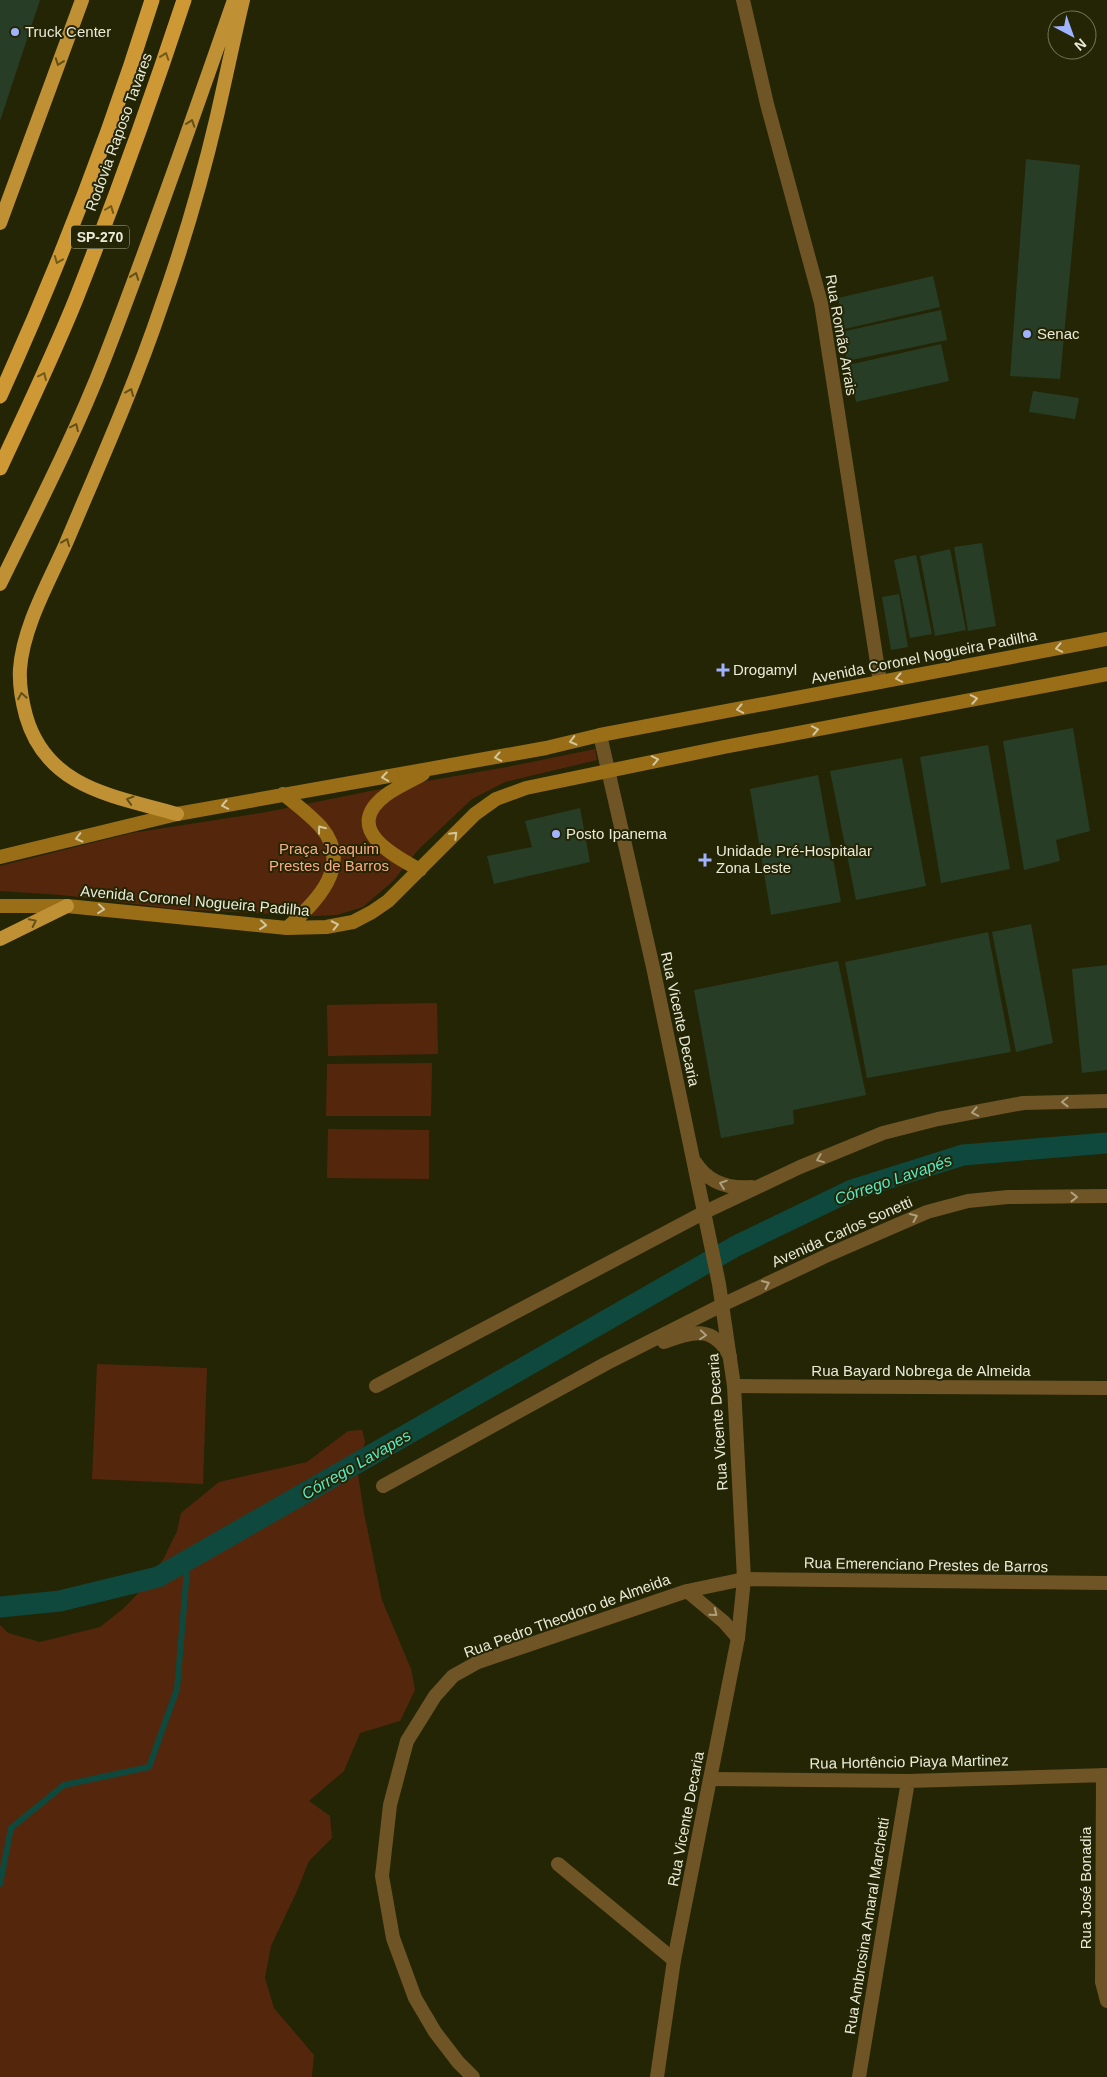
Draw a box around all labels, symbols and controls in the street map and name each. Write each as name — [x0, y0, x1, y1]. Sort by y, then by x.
north arrow — [1047, 10, 1097, 60]
place label: Truck Center — [25, 23, 111, 40]
marker: Truck Center — [9, 26, 21, 38]
text: N — [1071, 35, 1090, 54]
street label: Rodovia Raposo Tavares — [82, 50, 155, 213]
one-way arrow — [159, 52, 169, 61]
one-way arrow — [55, 57, 65, 66]
one-way arrow — [185, 120, 195, 128]
one-way arrow — [104, 205, 115, 214]
road number: SP-270 — [71, 226, 129, 248]
one-way arrow — [54, 255, 65, 264]
one-way arrow — [129, 272, 139, 281]
street label: Rua Romão Arrais — [822, 273, 861, 397]
place label: Senac — [1037, 325, 1080, 342]
marker: Senac — [1021, 328, 1033, 340]
one-way arrow — [36, 372, 47, 381]
one-way arrow — [123, 388, 134, 397]
one-way arrow — [69, 423, 79, 432]
one-way arrow — [60, 538, 71, 547]
street label: Avenida Coronel Nogueira Padilha — [809, 626, 1039, 687]
one-way arrow — [1055, 643, 1063, 653]
place label: Drogamyl — [733, 661, 797, 678]
marker: Drogamyl — [717, 664, 729, 676]
one-way arrow — [895, 673, 904, 683]
one-way arrow — [17, 691, 27, 700]
one-way arrow — [970, 695, 979, 705]
one-way arrow — [735, 703, 744, 713]
one-way arrow — [810, 725, 819, 735]
one-way arrow — [568, 735, 577, 746]
one-way arrow — [494, 751, 502, 761]
one-way arrow — [651, 756, 660, 766]
one-way arrow — [381, 771, 390, 781]
one-way arrow — [126, 796, 134, 806]
one-way arrow — [221, 799, 230, 809]
one-way arrow — [318, 825, 327, 835]
place label: Posto Ipanema — [566, 825, 668, 842]
marker: Posto Ipanema — [550, 828, 562, 840]
one-way arrow — [74, 832, 83, 843]
one-way arrow — [448, 832, 457, 841]
park label: Praça Joaquim Prestes de Barros — [269, 840, 389, 874]
place label: Unidade Pré-Hospitalar Zona Leste — [716, 842, 872, 876]
marker: Unidade Pré-Hospitalar Zona Leste — [698, 853, 712, 867]
street label: Avenida Coronel Nogueira Padilha — [80, 882, 311, 919]
one-way arrow — [97, 904, 105, 915]
one-way arrow — [28, 918, 37, 928]
one-way arrow — [259, 920, 267, 931]
one-way arrow — [331, 920, 340, 931]
street label: Rua Vicente Decaria — [658, 950, 703, 1088]
one-way arrow — [1061, 1097, 1069, 1108]
one-way arrow — [970, 1107, 979, 1117]
water label: Córrego Lavapés — [832, 1151, 954, 1207]
one-way arrow — [816, 1153, 825, 1163]
one-way arrow — [719, 1180, 727, 1190]
one-way arrow — [1070, 1192, 1078, 1202]
street label: Avenida Carlos Sonetti — [769, 1193, 915, 1270]
one-way arrow — [909, 1213, 918, 1224]
one-way arrow — [761, 1280, 770, 1290]
one-way arrow — [699, 1329, 707, 1340]
street label: Rua Vicente Decaria — [704, 1352, 731, 1491]
street label: Rua Bayard Nobrega de Almeida — [811, 1362, 1031, 1379]
water label: Córrego Lavapes — [299, 1426, 414, 1502]
street label: Rua Emerenciano Prestes de Barros — [804, 1554, 1048, 1575]
street label: Rua Pedro Theodoro de Almeida — [461, 1570, 673, 1661]
one-way arrow — [708, 1608, 717, 1617]
street label: Rua Vicente Decaria — [664, 1749, 707, 1888]
street label: Rua Hortêncio Piaya Martinez — [809, 1751, 1009, 1772]
street label: Rua Ambrosina Amaral Marchetti — [841, 1816, 892, 2036]
street label: Rua José Bonadia — [1077, 1826, 1094, 1949]

